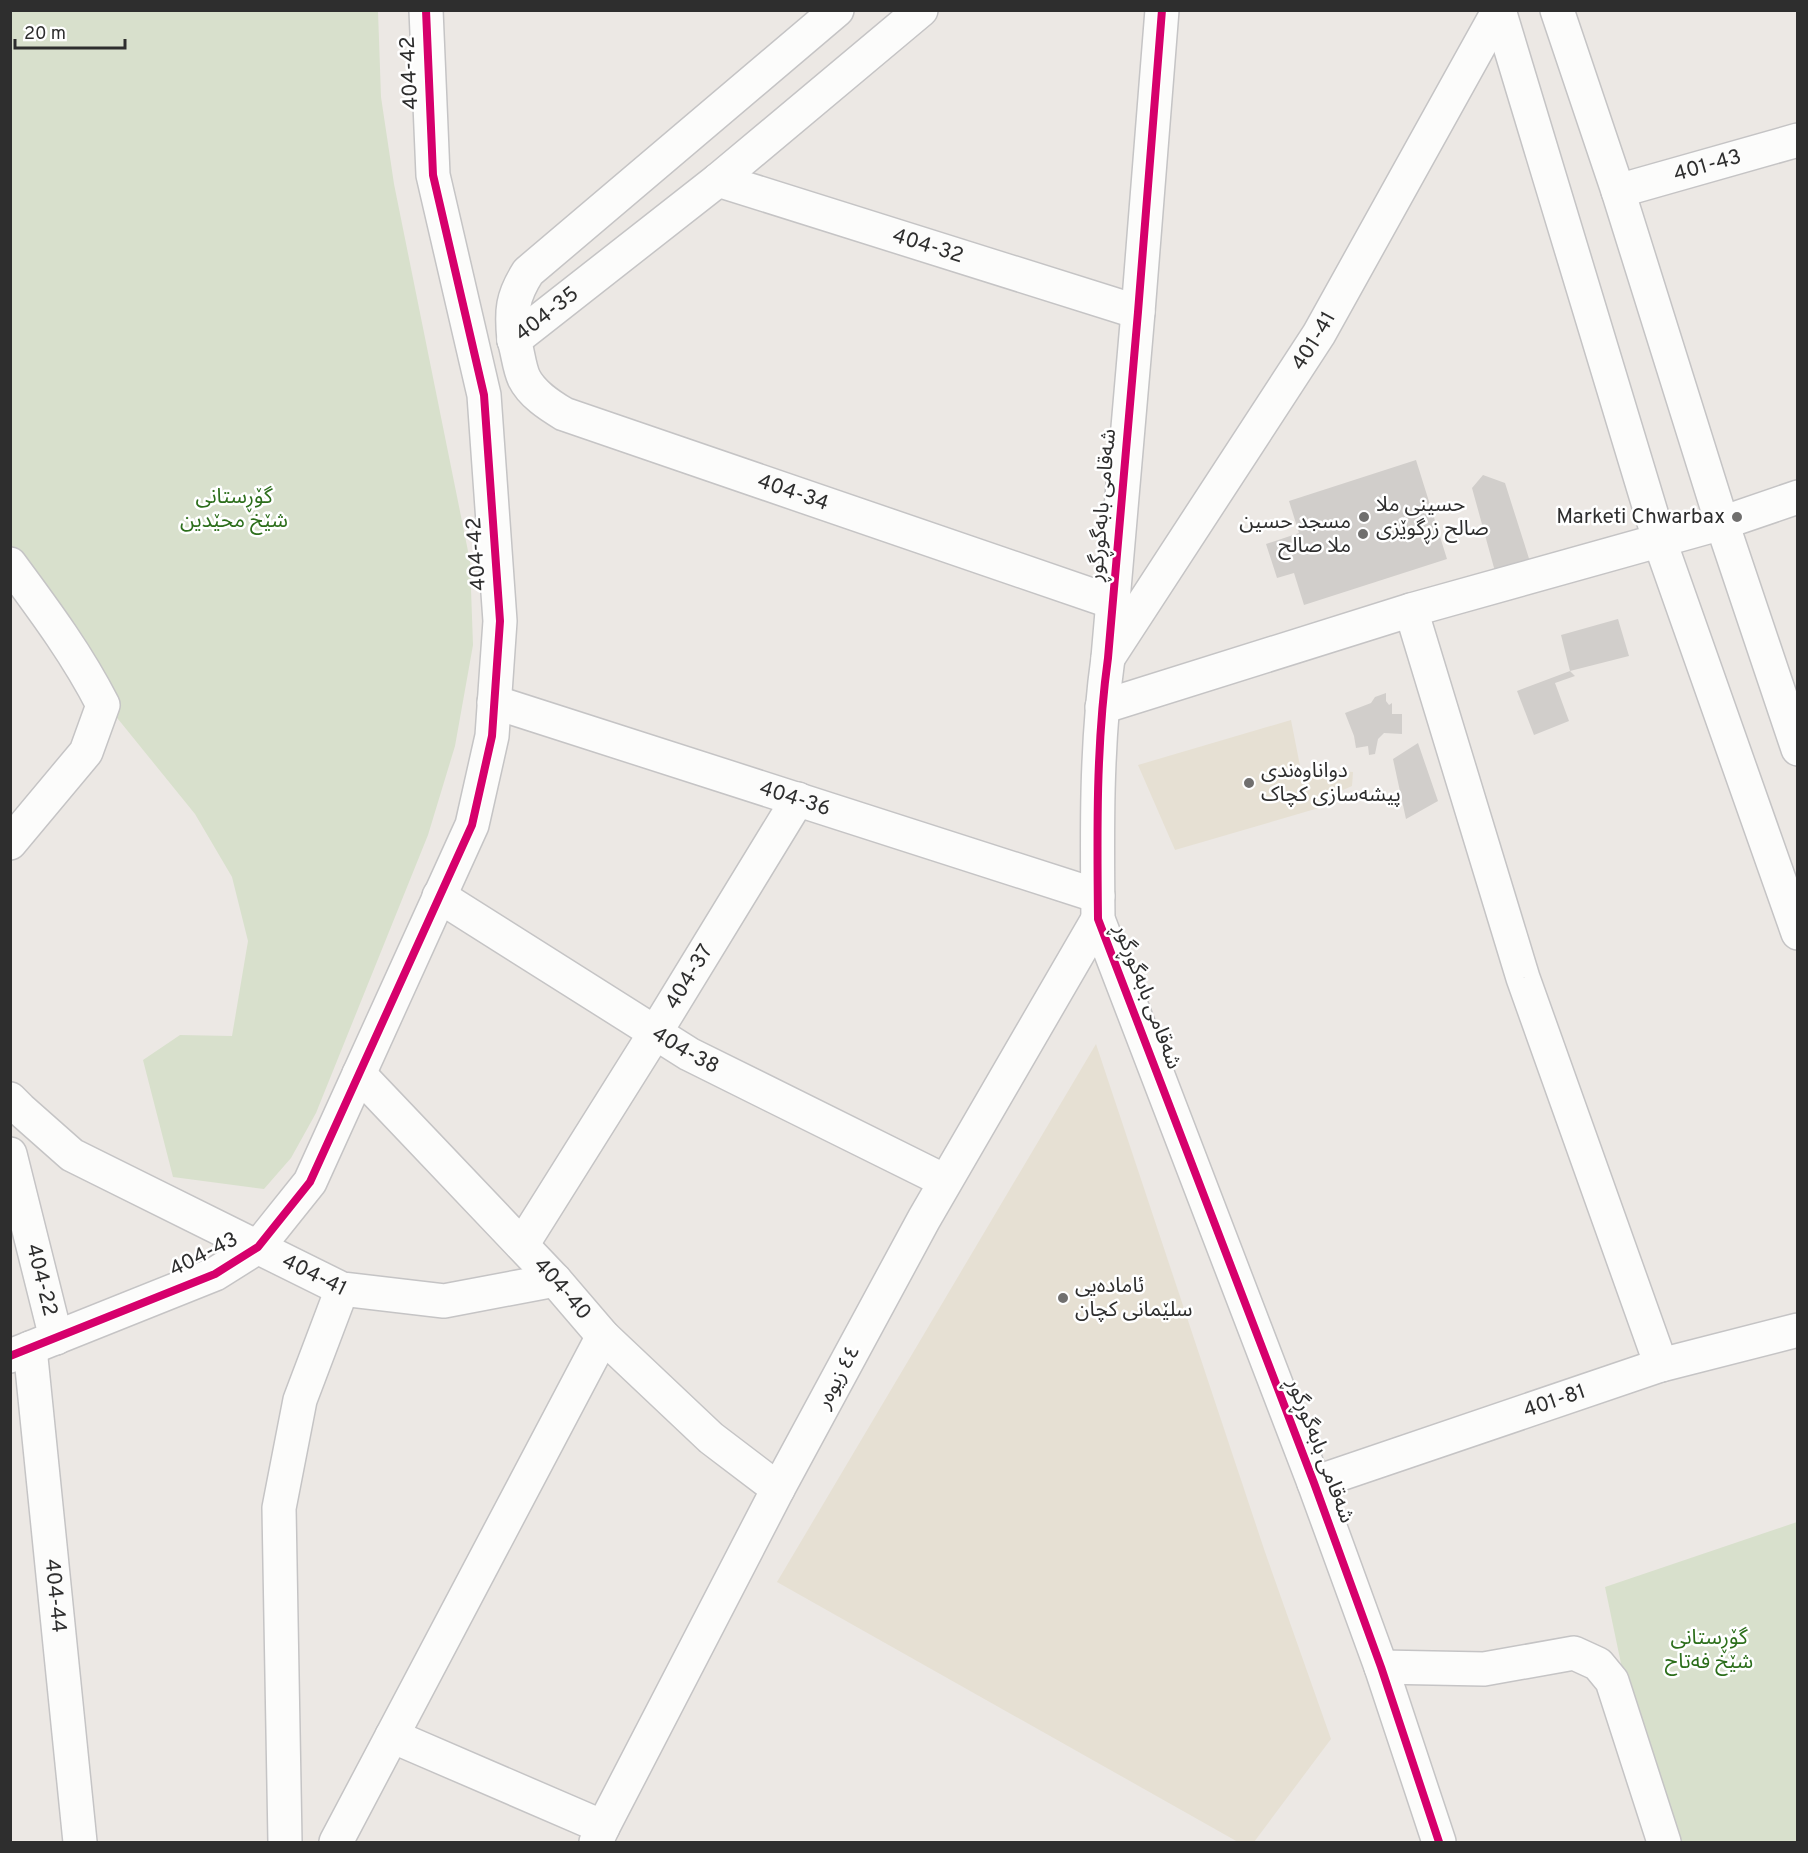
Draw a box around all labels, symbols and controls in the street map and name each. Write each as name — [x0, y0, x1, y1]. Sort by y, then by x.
scale bar — [15, 12, 124, 50]
text: 20 m — [24, 23, 66, 46]
street label: 404-42 — [395, 35, 425, 111]
street label: 401-43 — [1670, 143, 1745, 188]
street label: 404-32 — [889, 222, 967, 270]
street label: 404-35 — [510, 281, 584, 347]
street label: 401-41 — [1285, 307, 1342, 376]
street label: شەقامی بابەگوڕگوڕ — [1083, 428, 1126, 584]
street label: 404-34 — [754, 468, 832, 517]
park label: گۆڕستانی شێخ محێدین — [180, 484, 288, 535]
place label: حسینی ملا صالح زڕگوێزی — [1376, 492, 1489, 545]
place label: Marketi Chwarbax — [1556, 504, 1725, 531]
place label: مسجد حسین ملا صالح — [1239, 509, 1351, 560]
marker: حسینی ملا صالح زڕگوێزی — [1357, 510, 1371, 524]
marker: Marketi Chwarbax — [1730, 510, 1744, 524]
street label: 404-42 — [461, 516, 493, 592]
marker: مسجد حسین ملا صالح — [1356, 527, 1370, 541]
place label: دواناوەندی پیشەسازی کچاک — [1261, 758, 1401, 809]
street label: 404-36 — [756, 775, 834, 823]
marker: دواناوەندی پیشەسازی کچاک — [1242, 776, 1256, 790]
street label: شەقامی بابەگوڕگوڕ — [1104, 920, 1187, 1074]
street label: 404-37 — [659, 939, 719, 1014]
street label: 404-38 — [647, 1020, 724, 1080]
street label: 404-43 — [165, 1226, 243, 1284]
street label: 404-22 — [19, 1241, 64, 1319]
street label: 404-41 — [277, 1248, 351, 1303]
street label: 404-40 — [528, 1252, 597, 1326]
place label: ئامادەیی سلێمانی کچان — [1075, 1273, 1192, 1324]
marker: ئامادەیی سلێمانی کچان — [1056, 1291, 1070, 1305]
street label: ٤٤ زیوەر — [811, 1340, 867, 1414]
street label: شەقامی بابەگوڕگوڕ — [1277, 1374, 1360, 1528]
street label: 401-81 — [1520, 1378, 1589, 1424]
street label: 404-44 — [38, 1558, 72, 1634]
park label: گۆڕستانی شێخ فەتاح — [1665, 1625, 1753, 1676]

